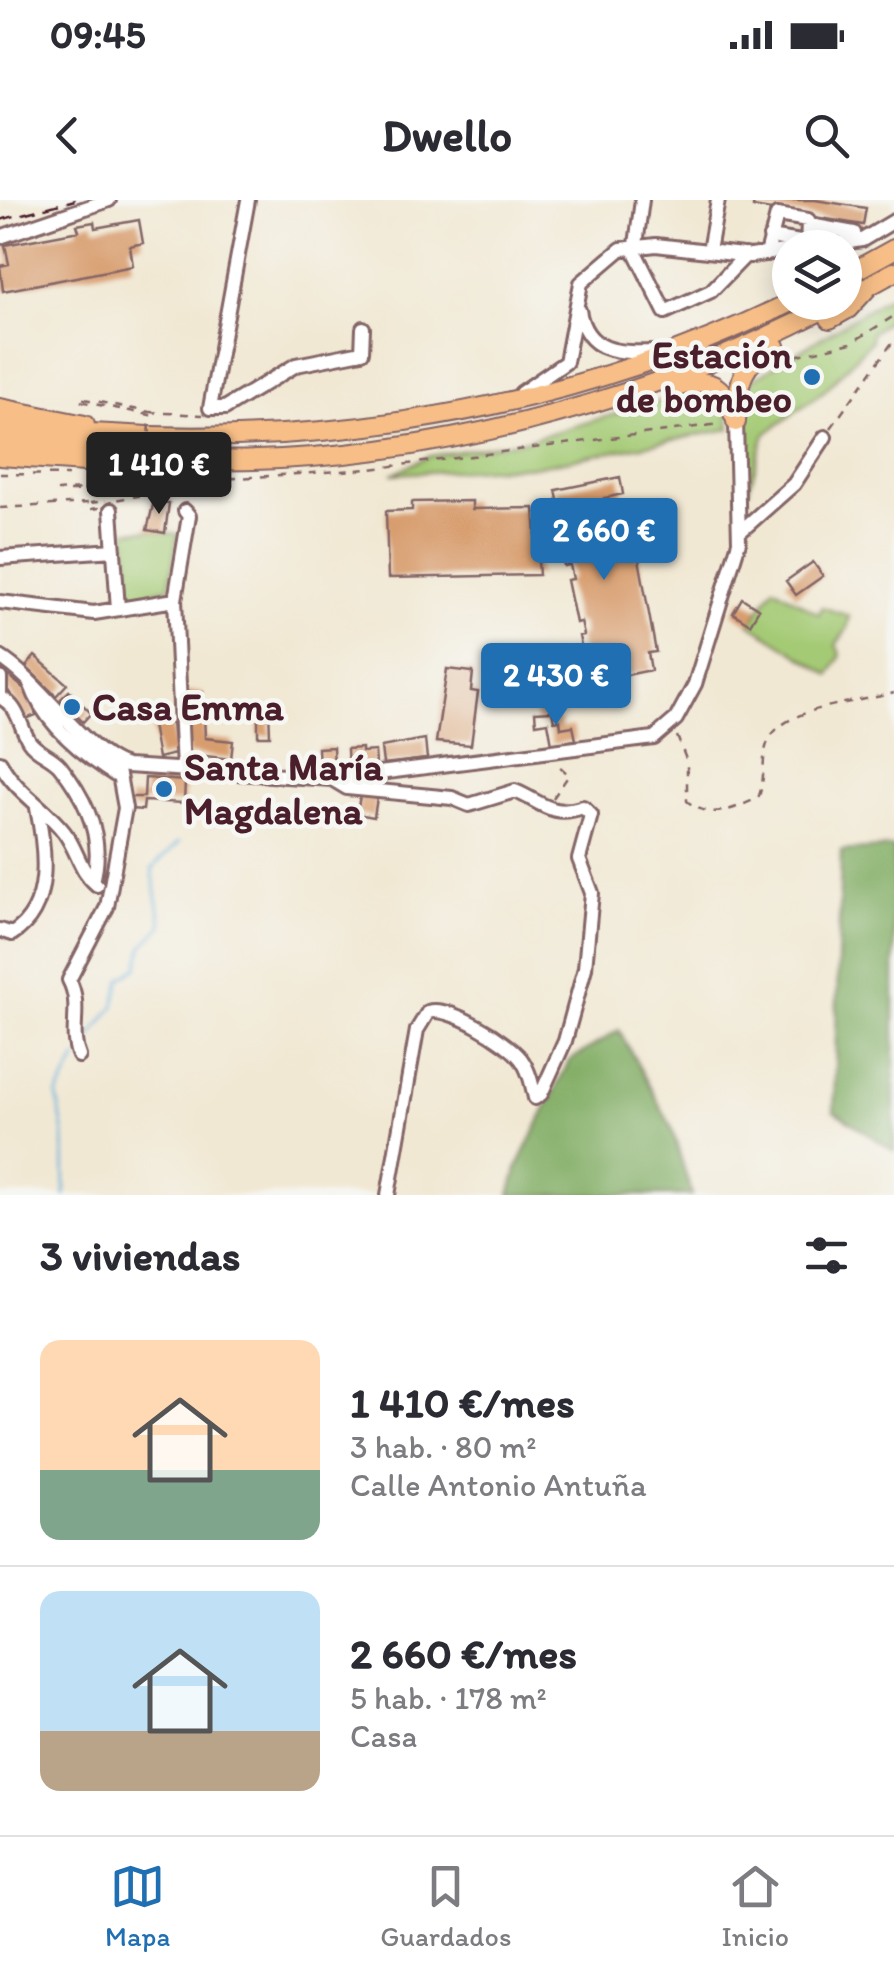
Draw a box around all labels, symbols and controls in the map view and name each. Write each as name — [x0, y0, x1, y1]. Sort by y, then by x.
text: 09:45 — [50, 12, 145, 58]
icon: back — [40, 108, 95, 163]
text: Dwello — [382, 108, 512, 162]
icon: search — [799, 108, 854, 163]
map controls — [772, 230, 862, 320]
button: layers — [772, 230, 862, 320]
place label: Estación de bombeo — [616, 332, 793, 422]
marker: Estación de bombeo — [801, 366, 823, 388]
pin: 1 410 € — [67, 432, 251, 517]
text: 1 410 € — [108, 445, 210, 483]
pin: 2 660 € — [512, 498, 696, 583]
text: 2 660 € — [552, 511, 656, 549]
pin: 2 430 € — [464, 643, 648, 728]
text: 2 430 € — [503, 656, 609, 694]
place label: Casa Emma — [92, 684, 284, 730]
marker: Casa Emma — [61, 696, 83, 718]
place label: Santa María Magdalena — [184, 744, 383, 834]
marker: Santa María Magdalena — [153, 778, 175, 800]
icon: filters — [799, 1228, 854, 1283]
text: 3 viviendas — [40, 1230, 241, 1281]
text: 1 410 €/mes — [350, 1377, 575, 1428]
icon: home — [120, 1380, 240, 1500]
text: 3 hab. · 80 m² — [350, 1428, 536, 1466]
text: Calle Antonio Antuña — [350, 1466, 647, 1504]
text: 2 660 €/mes — [350, 1628, 577, 1679]
icon: home — [120, 1631, 240, 1751]
text: 5 hab. · 178 m² — [350, 1679, 547, 1717]
text: Casa — [350, 1717, 417, 1755]
tab: Mapa — [105, 1859, 170, 1953]
tab: Guardados — [380, 1859, 511, 1953]
tab: Inicio — [721, 1859, 789, 1953]

